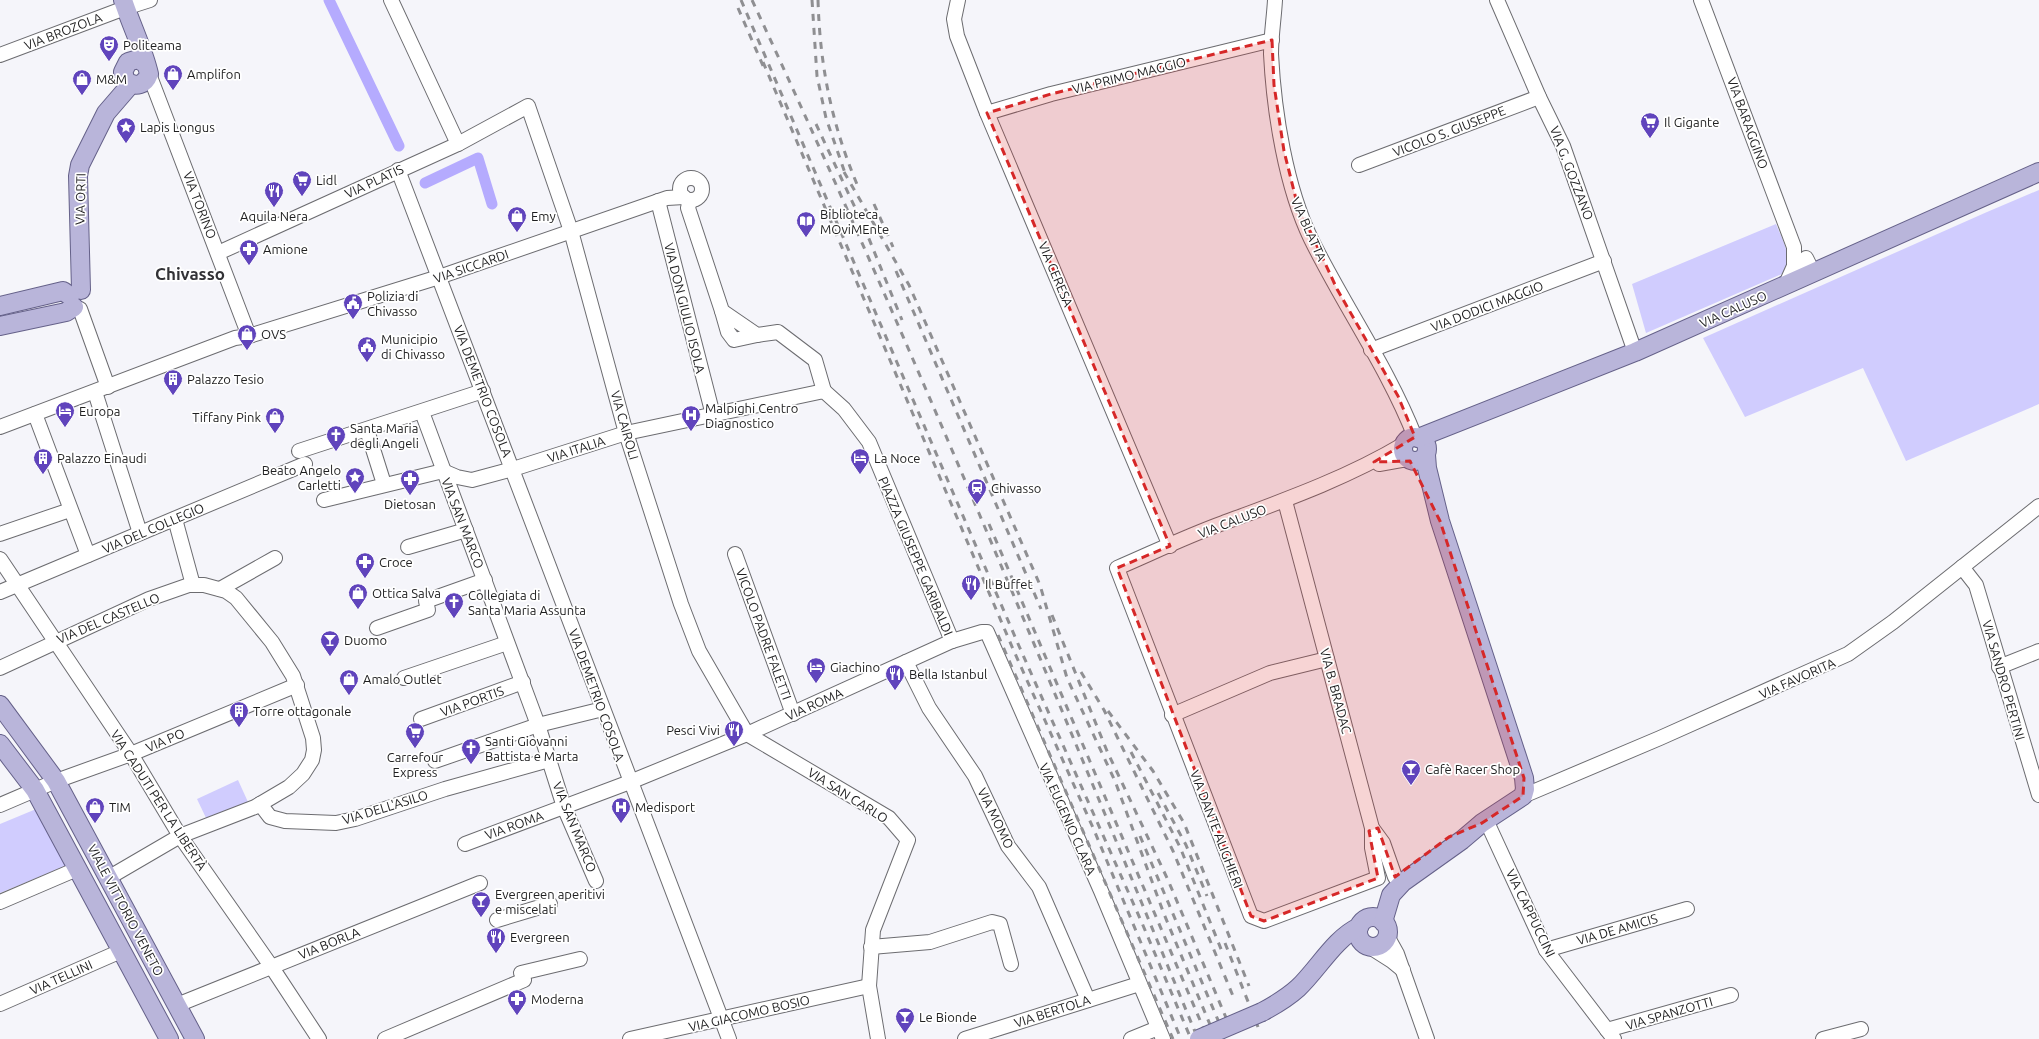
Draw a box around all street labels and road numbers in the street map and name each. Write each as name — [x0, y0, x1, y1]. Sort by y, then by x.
street label: VIA BROZOLA — [22, 10, 104, 52]
street label: VIA PRIMO MAGGIO — [1071, 54, 1187, 96]
street label: VIA BARAGGINO — [1725, 75, 1771, 171]
street label: VICOLO S. GIUSEPPE — [1391, 103, 1507, 159]
street label: VIA G. GOZZANO — [1548, 124, 1596, 222]
street label: VIA PLATIS — [343, 161, 406, 201]
street label: VIA TORINO — [181, 169, 219, 241]
street label: VIA ORTI — [73, 173, 87, 225]
street label: VIA BLATTA — [1289, 195, 1330, 264]
street label: VIA CERESA — [1036, 240, 1076, 309]
street label: VIA DON GIULIO ISOLA — [662, 241, 708, 375]
street label: VIA SICCARDI — [432, 247, 510, 285]
street label: VIA DODICI MAGGIO — [1429, 278, 1545, 334]
street label: VIA CALUSO — [1697, 288, 1769, 330]
street label: VIA DEMETRIO COSOLA — [451, 323, 515, 459]
street label: VIA CAIROLI — [608, 389, 642, 461]
street label: VIA ITALIA — [545, 433, 607, 465]
street label: PIAZZA GIUSEPPE GARIBALDI — [876, 474, 956, 638]
street label: VIA SAN MARCO — [439, 476, 487, 570]
street label: VIA DEL COLLEGIO — [100, 500, 206, 556]
street label: VIA CALUSO — [1196, 502, 1268, 540]
street label: VICOLO PADRE FALETTI — [734, 566, 794, 702]
street label: VIA DEL CASTELLO — [55, 590, 161, 646]
street label: VIA SANDRO PERTINI — [1980, 618, 2028, 742]
street label: VIA DEMETRIO COSOLA — [566, 627, 628, 764]
street label: VIA B. BRADAC — [1318, 647, 1354, 735]
street label: VIA FAVORITA — [1757, 655, 1838, 701]
street label: VIA PORTIS — [438, 683, 506, 719]
street label: VIA ROMA — [783, 685, 845, 723]
street label: VIA PO — [143, 726, 187, 754]
street label: VIA CADUTI PER LA LIBERTÀ — [108, 727, 211, 873]
street label: VIA EUGENIO CLARA — [1037, 761, 1099, 878]
street label: VIA SAN CARLO — [805, 765, 891, 825]
street label: VIA DANTE ALIGHIERI — [1188, 768, 1246, 890]
street label: VIA SAN MARCO — [550, 780, 600, 874]
street label: VIA MOMO — [975, 785, 1017, 851]
street label: VIA DELL'ASILO — [341, 787, 429, 827]
street label: VIA ROMA — [483, 808, 546, 842]
street label: VIALE VITTORIO VENETO — [85, 842, 167, 978]
street label: VIA CAPPUCCINI — [1504, 867, 1558, 959]
street label: VIA DE AMICIS — [1575, 911, 1659, 947]
street label: VIA BORLA — [296, 924, 362, 962]
street label: VIA TELLINI — [28, 957, 94, 997]
street label: VIA GIACOMO BOSIO — [687, 992, 811, 1034]
street label: VIA BERTOLA — [1012, 992, 1092, 1030]
street label: VIA SPANZOTTI — [1624, 994, 1714, 1032]

